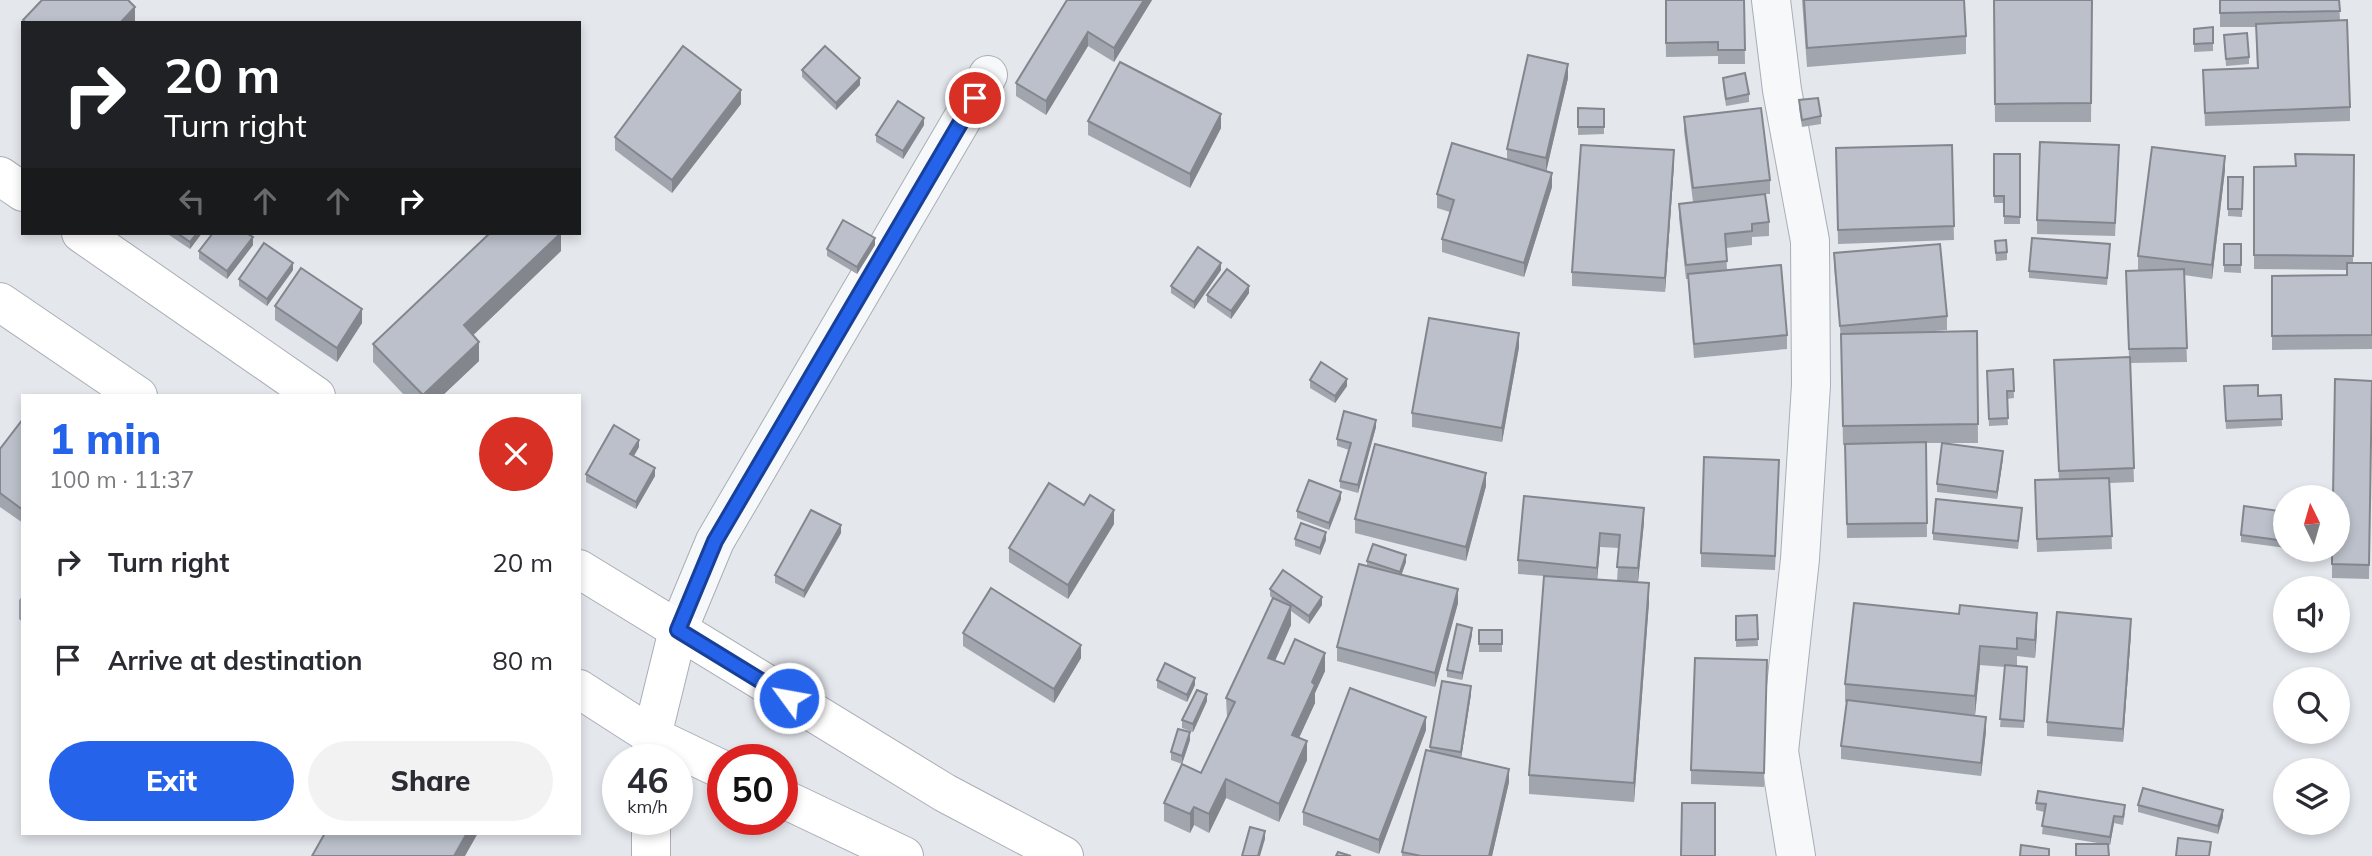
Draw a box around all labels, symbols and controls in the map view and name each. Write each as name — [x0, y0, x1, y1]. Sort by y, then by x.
text: 20 m — [164, 44, 280, 105]
icon: right — [49, 49, 140, 140]
pin — [945, 68, 1005, 128]
icon: arrive — [956, 79, 994, 117]
text: Turn right — [164, 105, 307, 145]
icon: left — [173, 182, 211, 220]
icon: ahead — [246, 182, 284, 220]
icon: ahead — [319, 182, 357, 220]
icon: right — [392, 182, 430, 220]
text: 1 min — [49, 412, 162, 465]
button: close — [479, 417, 553, 491]
text: 100 m · 11:37 — [49, 465, 194, 494]
north arrow — [2273, 485, 2350, 562]
map controls — [2273, 485, 2350, 835]
icon: right — [49, 543, 87, 581]
text: Turn right — [108, 546, 229, 579]
text: 20 m — [492, 546, 553, 579]
button: sound — [2273, 576, 2350, 653]
icon: arrive — [49, 641, 87, 679]
text: Arrive at destination — [108, 644, 363, 677]
text: 80 m — [492, 644, 553, 677]
position arrow — [752, 661, 826, 735]
button: search — [2273, 667, 2350, 744]
button: Exit — [49, 741, 294, 821]
button: Share — [308, 741, 553, 821]
speed limit sign: 50 — [707, 744, 798, 835]
text: 46 — [626, 758, 669, 802]
button: layers — [2273, 758, 2350, 835]
text: km/h — [627, 795, 668, 818]

